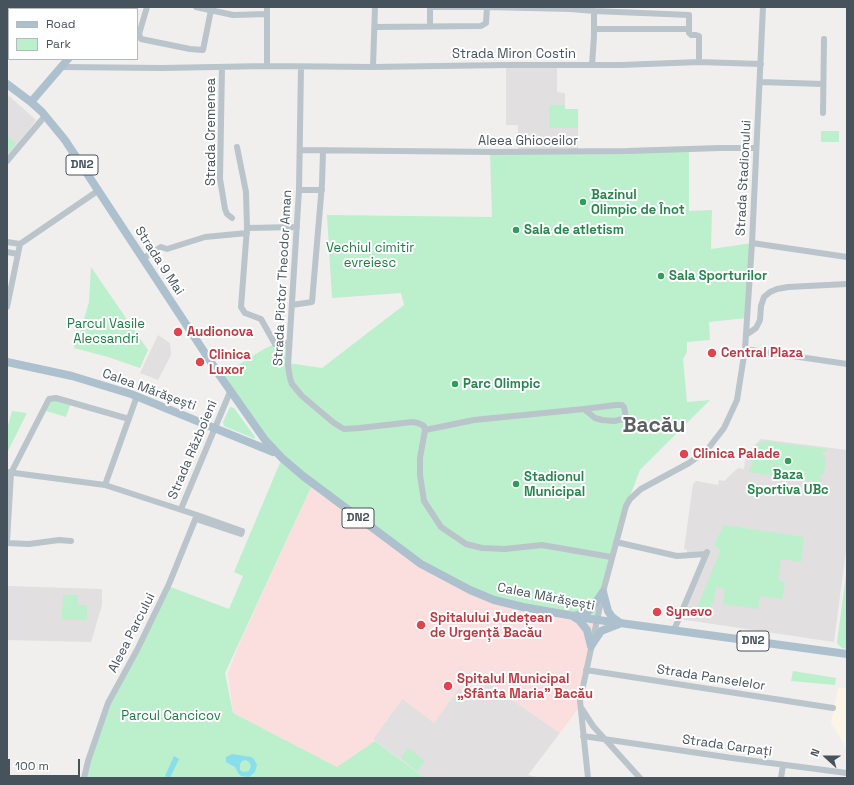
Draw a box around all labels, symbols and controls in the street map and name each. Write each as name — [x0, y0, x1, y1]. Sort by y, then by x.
legend — [8, 8, 138, 60]
text: Road — [46, 16, 75, 32]
text: Park — [46, 36, 71, 52]
street label: Strada Miron Costin — [452, 46, 576, 62]
street label: Strada Cremenea — [203, 78, 219, 186]
street label: Strada Stadionului — [733, 120, 755, 236]
street label: Aleea Ghioceilor — [478, 133, 578, 149]
road number: DN2 — [66, 155, 98, 175]
place label: Bazinul Olimpic de Înot — [591, 187, 685, 218]
street label: Strada Pictor Theodor Aman — [271, 189, 295, 367]
marker: Bazinul Olimpic de Înot — [578, 197, 588, 207]
place label: Sala de atletism — [524, 222, 624, 238]
street label: Strada 9 Mai — [131, 224, 187, 298]
marker: Sala de atletism — [511, 225, 521, 235]
park label: Vechiul cimitir evreiesc — [326, 240, 414, 271]
place label: Sala Sporturilor — [669, 268, 767, 284]
marker: Sala Sporturilor — [656, 271, 666, 281]
park label: Parcul Vasile Alecsandri — [67, 316, 145, 347]
place label: Audionova — [187, 324, 253, 340]
marker: Audionova — [172, 326, 184, 338]
place label: Central Plaza — [721, 345, 803, 361]
place label: Clinica Luxor — [209, 347, 251, 378]
marker: Central Plaza — [706, 347, 718, 359]
marker: Clinica Luxor — [194, 356, 206, 368]
street label: Calea Mărășești — [100, 366, 198, 414]
place label: Parc Olimpic — [463, 376, 540, 392]
marker: Parc Olimpic — [450, 379, 460, 389]
street label: Strada Războieni — [165, 398, 221, 502]
district label: Bacău — [623, 413, 685, 439]
place label: Clinica Palade — [693, 446, 780, 462]
marker: Clinica Palade — [678, 448, 690, 460]
marker: Baza Sportiva UBc — [783, 456, 793, 466]
place label: Baza Sportiva UBc — [747, 467, 829, 498]
place label: Stadionul Municipal — [524, 469, 585, 500]
marker: Stadionul Municipal — [511, 479, 521, 489]
road number: DN2 — [342, 508, 374, 528]
street label: Calea Mărășești — [496, 580, 596, 614]
street label: Aleea Parcului — [105, 591, 159, 675]
place label: Synevo — [666, 604, 712, 620]
marker: Synevo — [651, 606, 663, 618]
place label: Spitalului Județean de Urgență Bacău — [430, 610, 553, 641]
marker: Spitalului Județean de Urgență Bacău — [415, 619, 427, 631]
road number: DN2 — [737, 631, 769, 651]
street label: Strada Panselelor — [656, 662, 766, 694]
place label: Spitalul Municipal „Sfânta Maria” Bacău — [457, 671, 593, 702]
marker: Spitalul Municipal „Sfânta Maria” Bacău — [442, 680, 454, 692]
park label: Parcul Cancicov — [121, 708, 221, 724]
street label: Strada Carpați — [681, 732, 773, 760]
north arrow — [806, 737, 846, 777]
text: N — [807, 747, 823, 759]
scale bar — [10, 751, 82, 777]
text: 100 m — [15, 758, 49, 774]

